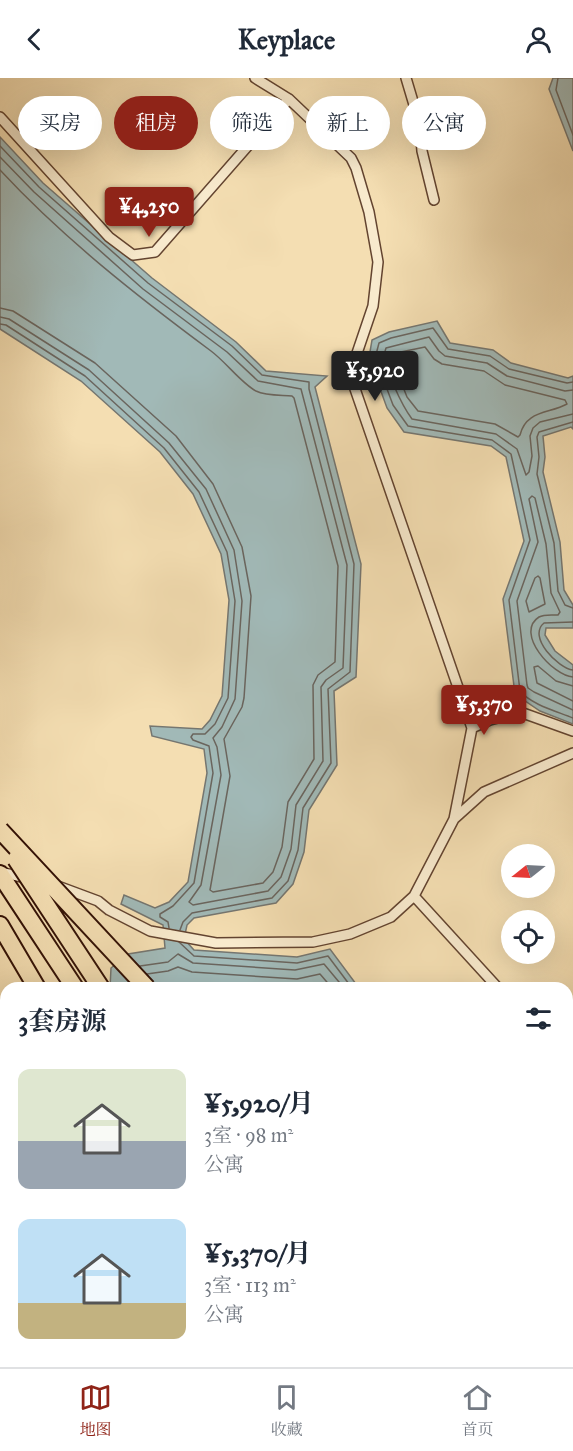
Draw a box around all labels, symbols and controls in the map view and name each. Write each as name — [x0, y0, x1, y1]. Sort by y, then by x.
icon: back — [18, 23, 51, 56]
text: Keyplace — [238, 23, 335, 56]
icon: person — [522, 23, 555, 56]
chip: 买房 — [18, 96, 102, 150]
chip: 租房 — [114, 96, 198, 150]
chip: 筛选 — [210, 96, 294, 150]
chip: 新上 — [306, 96, 390, 150]
chip: 公寓 — [402, 96, 486, 150]
pin: ¥4,250 — [100, 187, 198, 238]
text: ¥4,250 — [119, 194, 179, 218]
pin: ¥5,920 — [326, 351, 424, 402]
text: ¥5,920 — [345, 358, 405, 382]
pin: ¥5,370 — [435, 685, 533, 736]
text: ¥5,370 — [455, 692, 513, 716]
north arrow — [501, 844, 555, 898]
map controls — [501, 844, 555, 964]
button: locate — [501, 910, 555, 964]
icon: filters — [522, 1002, 555, 1035]
text: 3套房源 — [18, 1005, 106, 1037]
text: ¥5,920/月 — [204, 1087, 314, 1119]
icon: home — [66, 1093, 138, 1165]
text: 3室 · 98 m² — [204, 1123, 293, 1147]
text: 公寓 — [204, 1152, 244, 1176]
text: ¥5,370/月 — [204, 1237, 312, 1269]
icon: home — [66, 1243, 138, 1315]
text: 3室 · 113 m² — [204, 1273, 296, 1297]
text: 公寓 — [204, 1302, 244, 1326]
tab: 地图 — [79, 1381, 112, 1440]
tab: 收藏 — [270, 1381, 303, 1440]
tab: 首页 — [461, 1381, 494, 1440]

